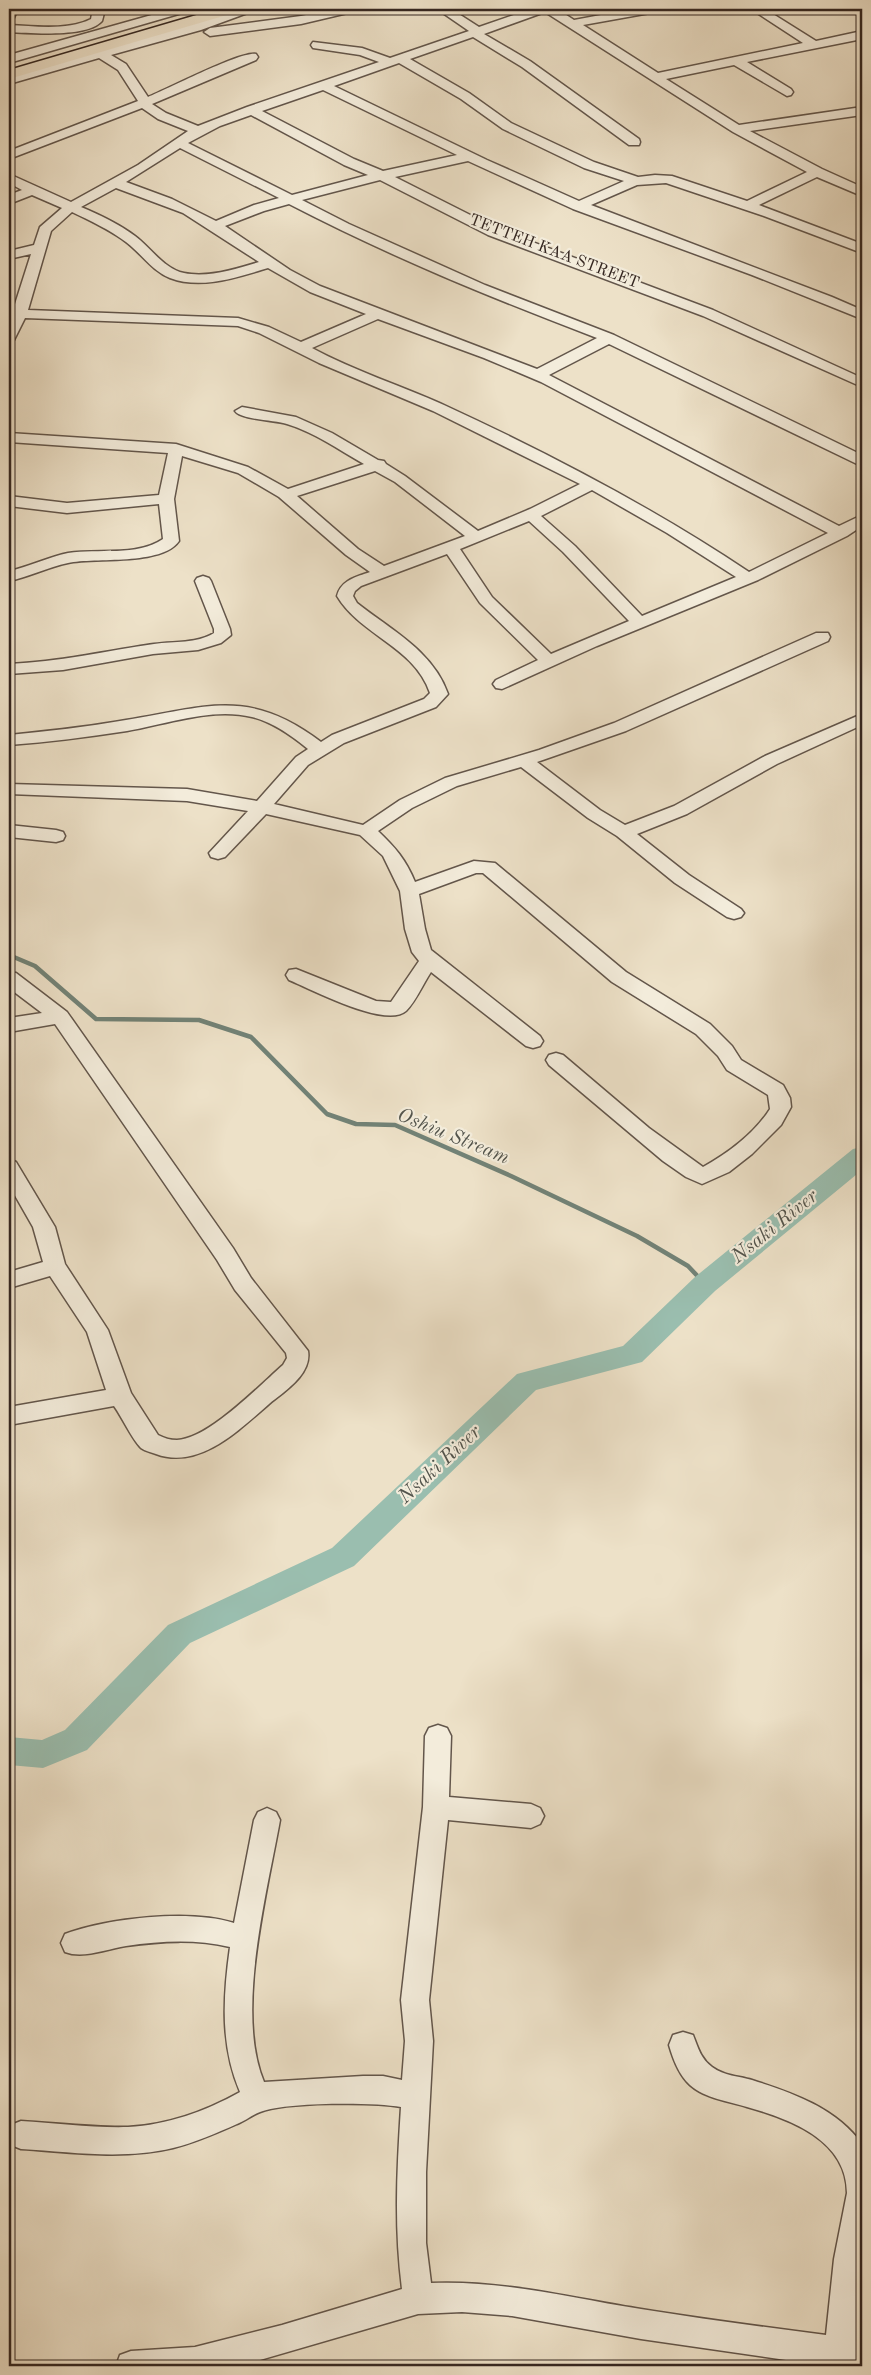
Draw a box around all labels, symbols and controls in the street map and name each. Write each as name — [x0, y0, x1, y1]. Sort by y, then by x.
street label: TETTEH KAA STREET — [467, 212, 641, 292]
water label: Oshiu Stream — [394, 1105, 512, 1169]
water label: Nsaki River — [727, 1186, 822, 1268]
water label: Nsaki River — [394, 1422, 485, 1509]

